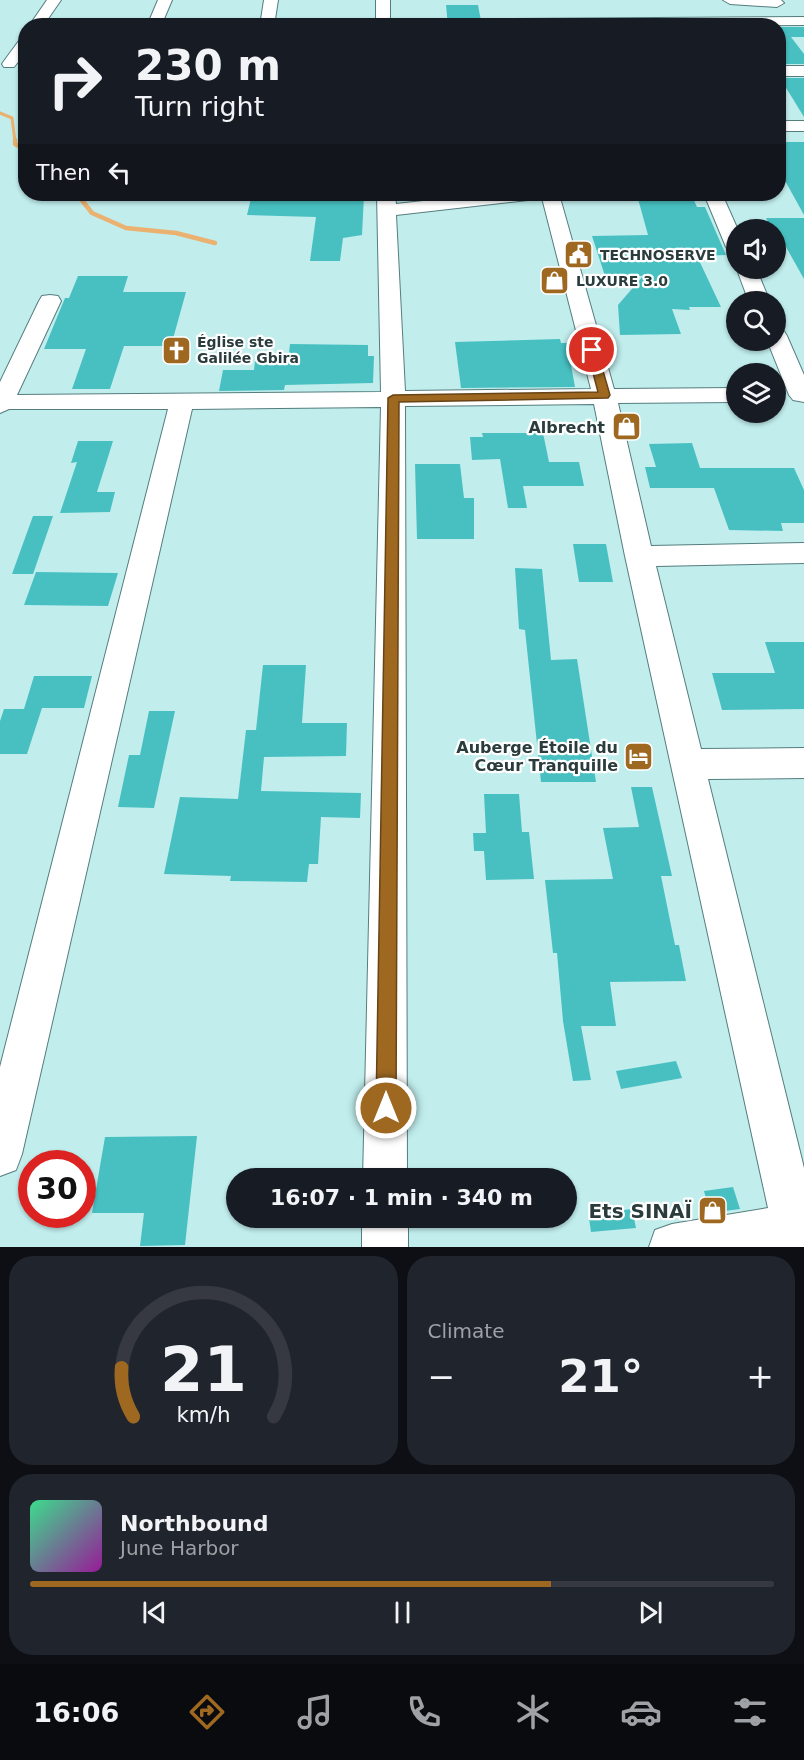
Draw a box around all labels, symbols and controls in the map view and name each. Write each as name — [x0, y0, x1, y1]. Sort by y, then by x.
text: 230 m — [135, 41, 281, 90]
icon: right — [36, 42, 114, 120]
text: Turn right — [135, 91, 264, 122]
icon: left — [103, 156, 136, 189]
text: Then — [36, 160, 91, 185]
map controls — [726, 219, 786, 423]
button: sound — [726, 219, 786, 279]
public building icon: TECHNOSERVE — [563, 239, 595, 271]
place label: TECHNOSERVE — [600, 247, 716, 263]
shop icon: LUXURE 3.0 — [539, 265, 571, 297]
place label: LUXURE 3.0 — [576, 273, 668, 289]
button: search — [726, 291, 786, 351]
pin — [566, 324, 617, 375]
icon: arrive — [575, 333, 608, 366]
church icon: Église ste Galilée Gbira — [160, 334, 192, 366]
place label: Église ste Galilée Gbira — [197, 334, 299, 366]
button: layers — [726, 363, 786, 423]
shop icon: Albrecht — [610, 411, 642, 443]
place label: Albrecht — [528, 418, 605, 437]
place label: Auberge Étoile du Cœur Tranquille — [456, 738, 618, 775]
hotel icon: Auberge Étoile du Cœur Tranquille — [623, 740, 655, 772]
position arrow — [354, 1076, 418, 1140]
speed limit sign: 30 — [18, 1150, 96, 1228]
text: 16:07 · 1 min · 340 m — [270, 1185, 533, 1210]
shop icon: Ets SINAÏ — [697, 1195, 729, 1227]
place label: Ets SINAÏ — [588, 1199, 692, 1223]
text: Climate — [428, 1319, 504, 1343]
text: 21 — [160, 1333, 247, 1406]
text: 21° — [558, 1350, 643, 1403]
text: − — [428, 1357, 455, 1396]
text: + — [746, 1357, 774, 1396]
text: km/h — [176, 1403, 230, 1428]
text: Northbound — [120, 1511, 269, 1536]
text: June Harbor — [120, 1536, 239, 1560]
icon: previous — [138, 1596, 171, 1629]
icon: pause — [386, 1596, 419, 1629]
icon: next — [634, 1596, 667, 1629]
icon: directions — [186, 1691, 228, 1733]
icon: music — [294, 1691, 336, 1733]
icon: phone — [403, 1691, 445, 1733]
icon: climate — [512, 1691, 554, 1733]
icon: car — [620, 1691, 662, 1733]
icon: filters — [729, 1691, 771, 1733]
text: 16:06 — [33, 1697, 119, 1728]

